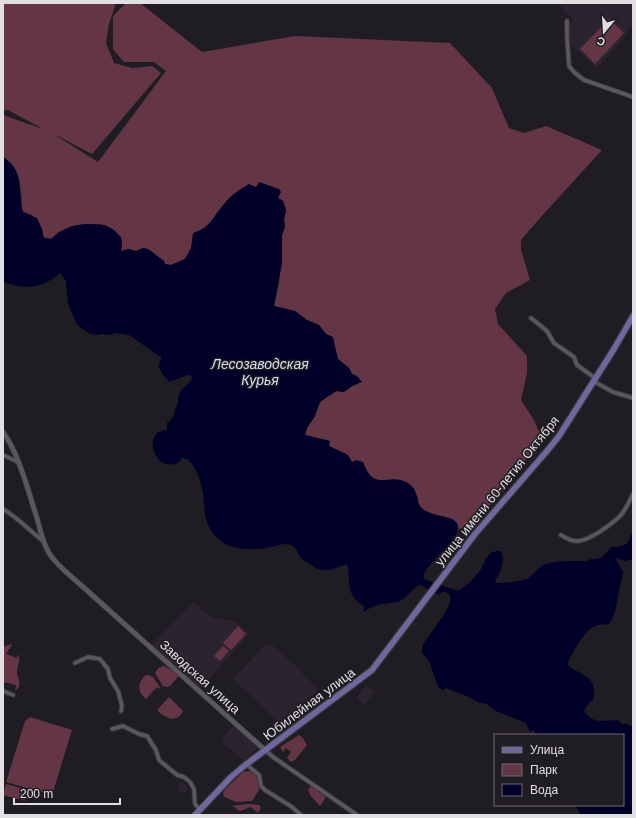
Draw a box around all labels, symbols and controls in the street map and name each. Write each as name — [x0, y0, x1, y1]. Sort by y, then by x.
north arrow — [584, 12, 624, 52]
text: С — [595, 35, 607, 48]
water label: Лесозаводская Курья — [210, 356, 309, 388]
street label: улица имени 60-летия Октября — [432, 413, 562, 569]
street label: Заводская улица — [157, 637, 244, 717]
street label: Юбилейная улица — [260, 664, 358, 743]
legend — [494, 734, 624, 806]
text: Улица — [530, 743, 564, 757]
text: Парк — [530, 763, 558, 777]
scale bar — [14, 780, 120, 806]
text: Вода — [530, 783, 558, 797]
text: 200 m — [20, 787, 53, 801]

